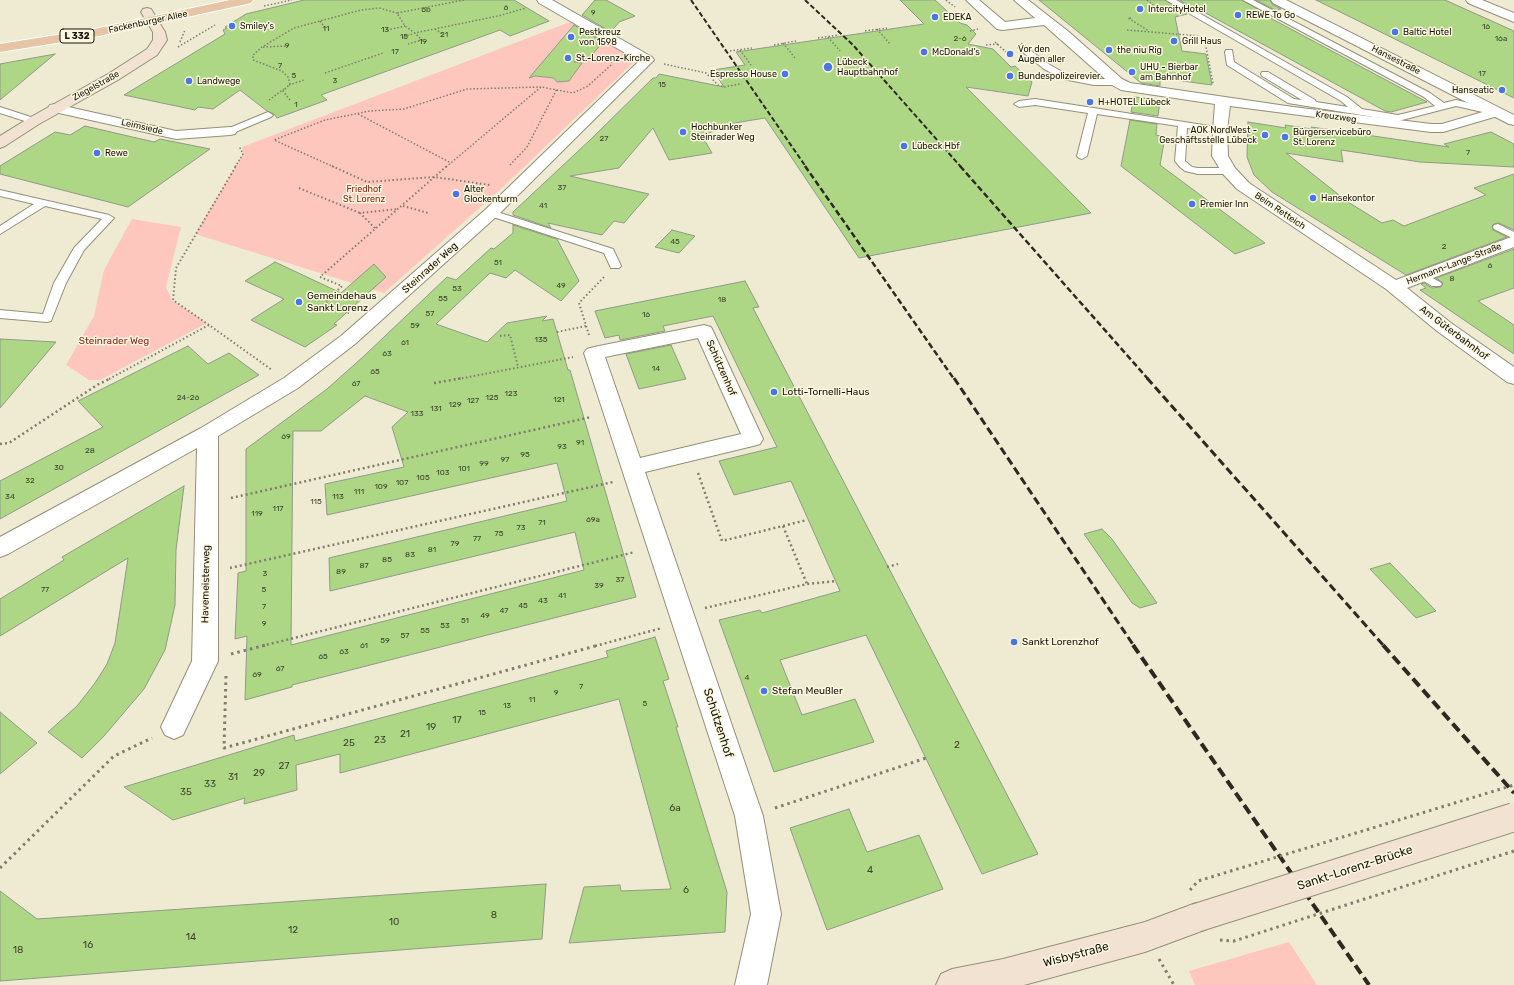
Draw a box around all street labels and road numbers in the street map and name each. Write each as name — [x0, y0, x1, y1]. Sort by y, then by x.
street label: Fackenburger Allee — [108, 8, 188, 36]
road number: L 332 — [60, 29, 94, 43]
street label: Hansestraße — [1370, 43, 1422, 77]
street label: Ziegelstraße — [71, 69, 121, 103]
street label: Kreuzweg — [1315, 109, 1357, 125]
street label: Leimsiede — [120, 117, 164, 137]
street label: Beim Retteich — [1253, 190, 1307, 232]
street label: Steinrader Weg — [400, 240, 460, 296]
street label: Hermann-Lange-Straße — [1405, 241, 1503, 287]
street label: Am Güterbahnhof — [1417, 303, 1491, 363]
street label: Schützenhof — [703, 338, 739, 398]
street label: Havemeisterweg — [199, 545, 213, 623]
street label: Schützenhof — [700, 687, 736, 759]
street label: Sankt-Lorenz-Brücke — [1296, 843, 1414, 893]
street label: Wisbystraße — [1041, 939, 1111, 971]

